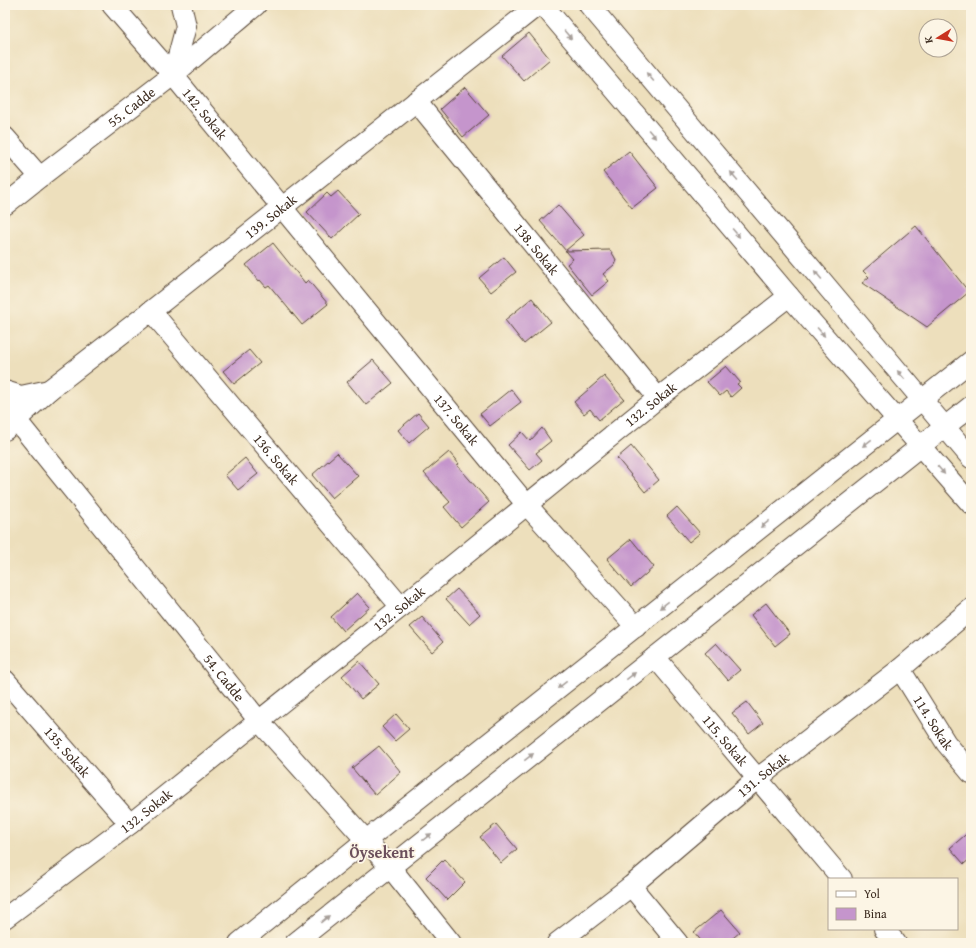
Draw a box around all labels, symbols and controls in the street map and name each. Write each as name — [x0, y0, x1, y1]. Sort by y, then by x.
north arrow — [918, 18, 958, 58]
one-way arrow — [564, 29, 573, 40]
text: K — [920, 35, 937, 45]
one-way arrow — [645, 71, 654, 82]
street label: 55. Cadde — [103, 82, 160, 132]
street label: 142. Sokak — [178, 84, 233, 145]
one-way arrow — [648, 129, 657, 139]
one-way arrow — [729, 171, 738, 181]
street label: 139. Sokak — [240, 189, 302, 243]
street label: 138. Sokak — [509, 219, 564, 280]
one-way arrow — [732, 228, 741, 239]
one-way arrow — [813, 270, 822, 280]
one-way arrow — [816, 327, 826, 337]
one-way arrow — [897, 369, 906, 380]
street label: 132. Sokak — [620, 377, 681, 431]
street label: 137. Sokak — [429, 389, 484, 450]
street label: 136. Sokak — [249, 429, 304, 490]
one-way arrow — [862, 438, 873, 447]
one-way arrow — [937, 464, 946, 475]
one-way arrow — [760, 519, 771, 528]
street label: 132. Sokak — [369, 581, 430, 636]
one-way arrow — [658, 600, 669, 609]
street label: 54. Cadde — [199, 650, 250, 706]
one-way arrow — [625, 672, 636, 680]
one-way arrow — [556, 681, 567, 690]
street label: 114. Sokak — [909, 691, 959, 755]
street label: 115. Sokak — [698, 710, 753, 771]
street label: 135. Sokak — [40, 722, 96, 782]
street label: 131. Sokak — [733, 747, 794, 802]
one-way arrow — [523, 752, 534, 761]
street label: 132. Sokak — [116, 784, 177, 838]
one-way arrow — [421, 833, 432, 842]
district label: Öysekent — [349, 840, 415, 864]
legend — [828, 878, 958, 930]
text: Yol — [864, 885, 881, 902]
text: Bina — [864, 905, 887, 922]
one-way arrow — [320, 914, 331, 923]

